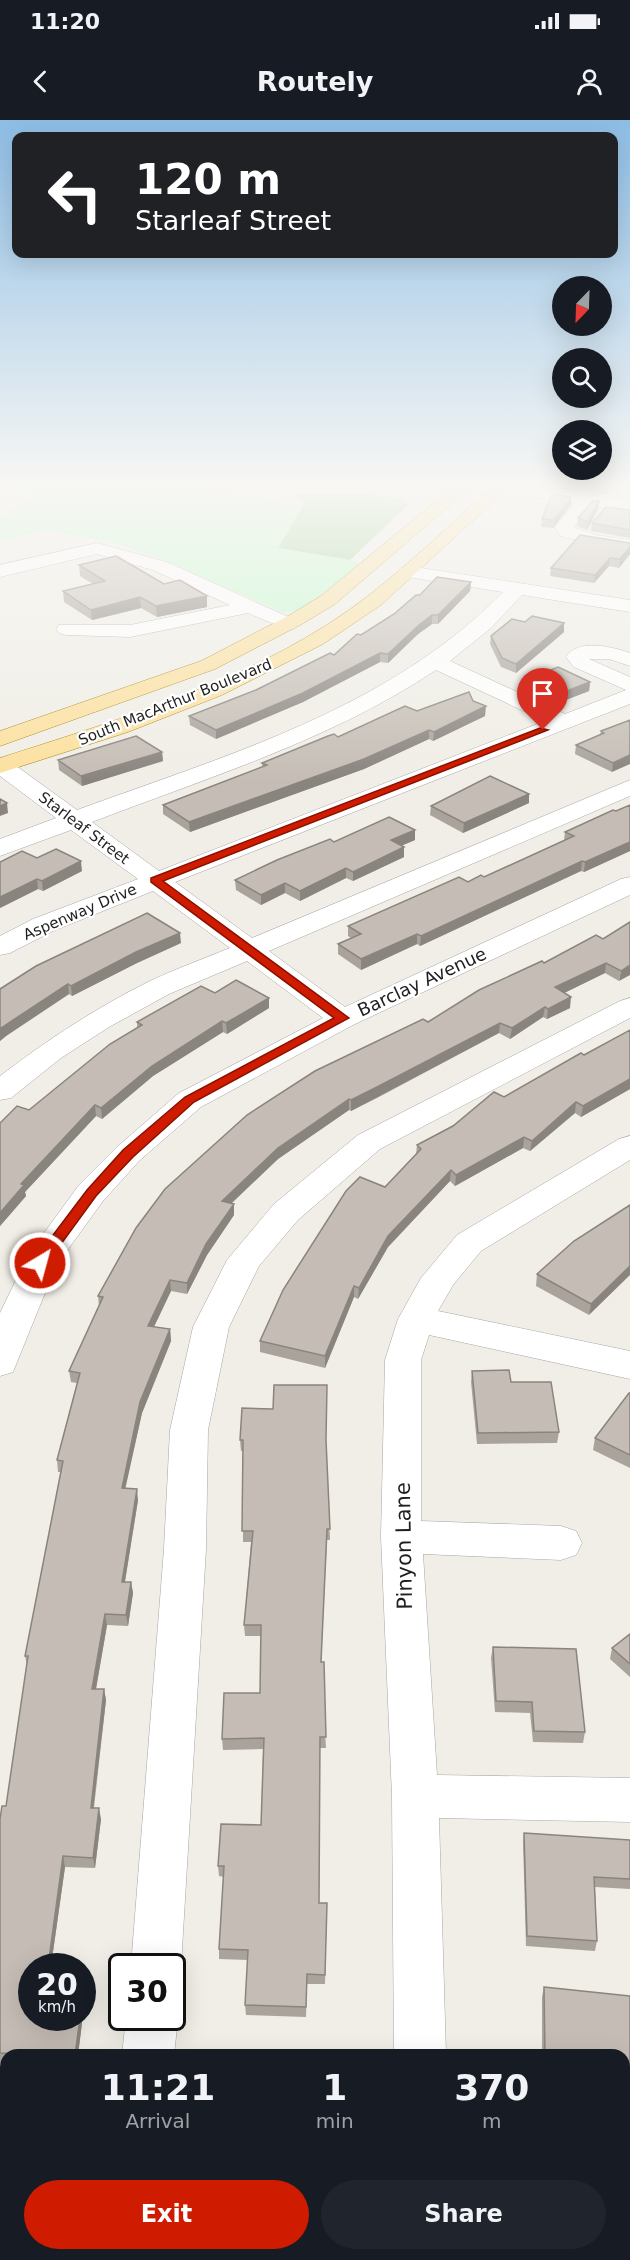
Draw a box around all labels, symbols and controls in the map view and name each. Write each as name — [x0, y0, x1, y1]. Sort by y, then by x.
text: 11:20 — [30, 9, 100, 34]
icon: back — [24, 65, 57, 98]
icon: person — [573, 65, 606, 98]
text: Routely — [257, 66, 373, 97]
text: 120 m — [135, 155, 281, 204]
icon: left — [36, 156, 114, 234]
text: Starleaf Street — [135, 205, 331, 236]
north arrow — [552, 276, 612, 336]
map controls — [552, 276, 612, 480]
button: search — [552, 348, 612, 408]
button: layers — [552, 420, 612, 480]
street label: South MacArthur Boulevard — [76, 655, 274, 749]
pin — [517, 668, 568, 730]
icon: arrive — [526, 677, 559, 710]
street label: Starleaf Street — [35, 788, 133, 868]
street label: Aspenway Drive — [21, 880, 139, 944]
street label: Barclay Avenue — [354, 943, 489, 1021]
position arrow — [8, 1231, 72, 1295]
street label: Pinyon Lane — [391, 1482, 417, 1610]
speed limit sign: 30 — [108, 1953, 186, 2031]
text: 20 — [36, 1967, 78, 2002]
text: km/h — [38, 1998, 76, 2016]
text: 11:21 — [101, 2067, 215, 2108]
text: 1 — [322, 2067, 347, 2108]
text: 370 — [454, 2067, 529, 2108]
text: Arrival — [125, 2109, 190, 2133]
text: min — [316, 2109, 354, 2133]
text: m — [482, 2109, 502, 2133]
button: Exit — [24, 2180, 309, 2249]
button: Share — [321, 2180, 606, 2249]

